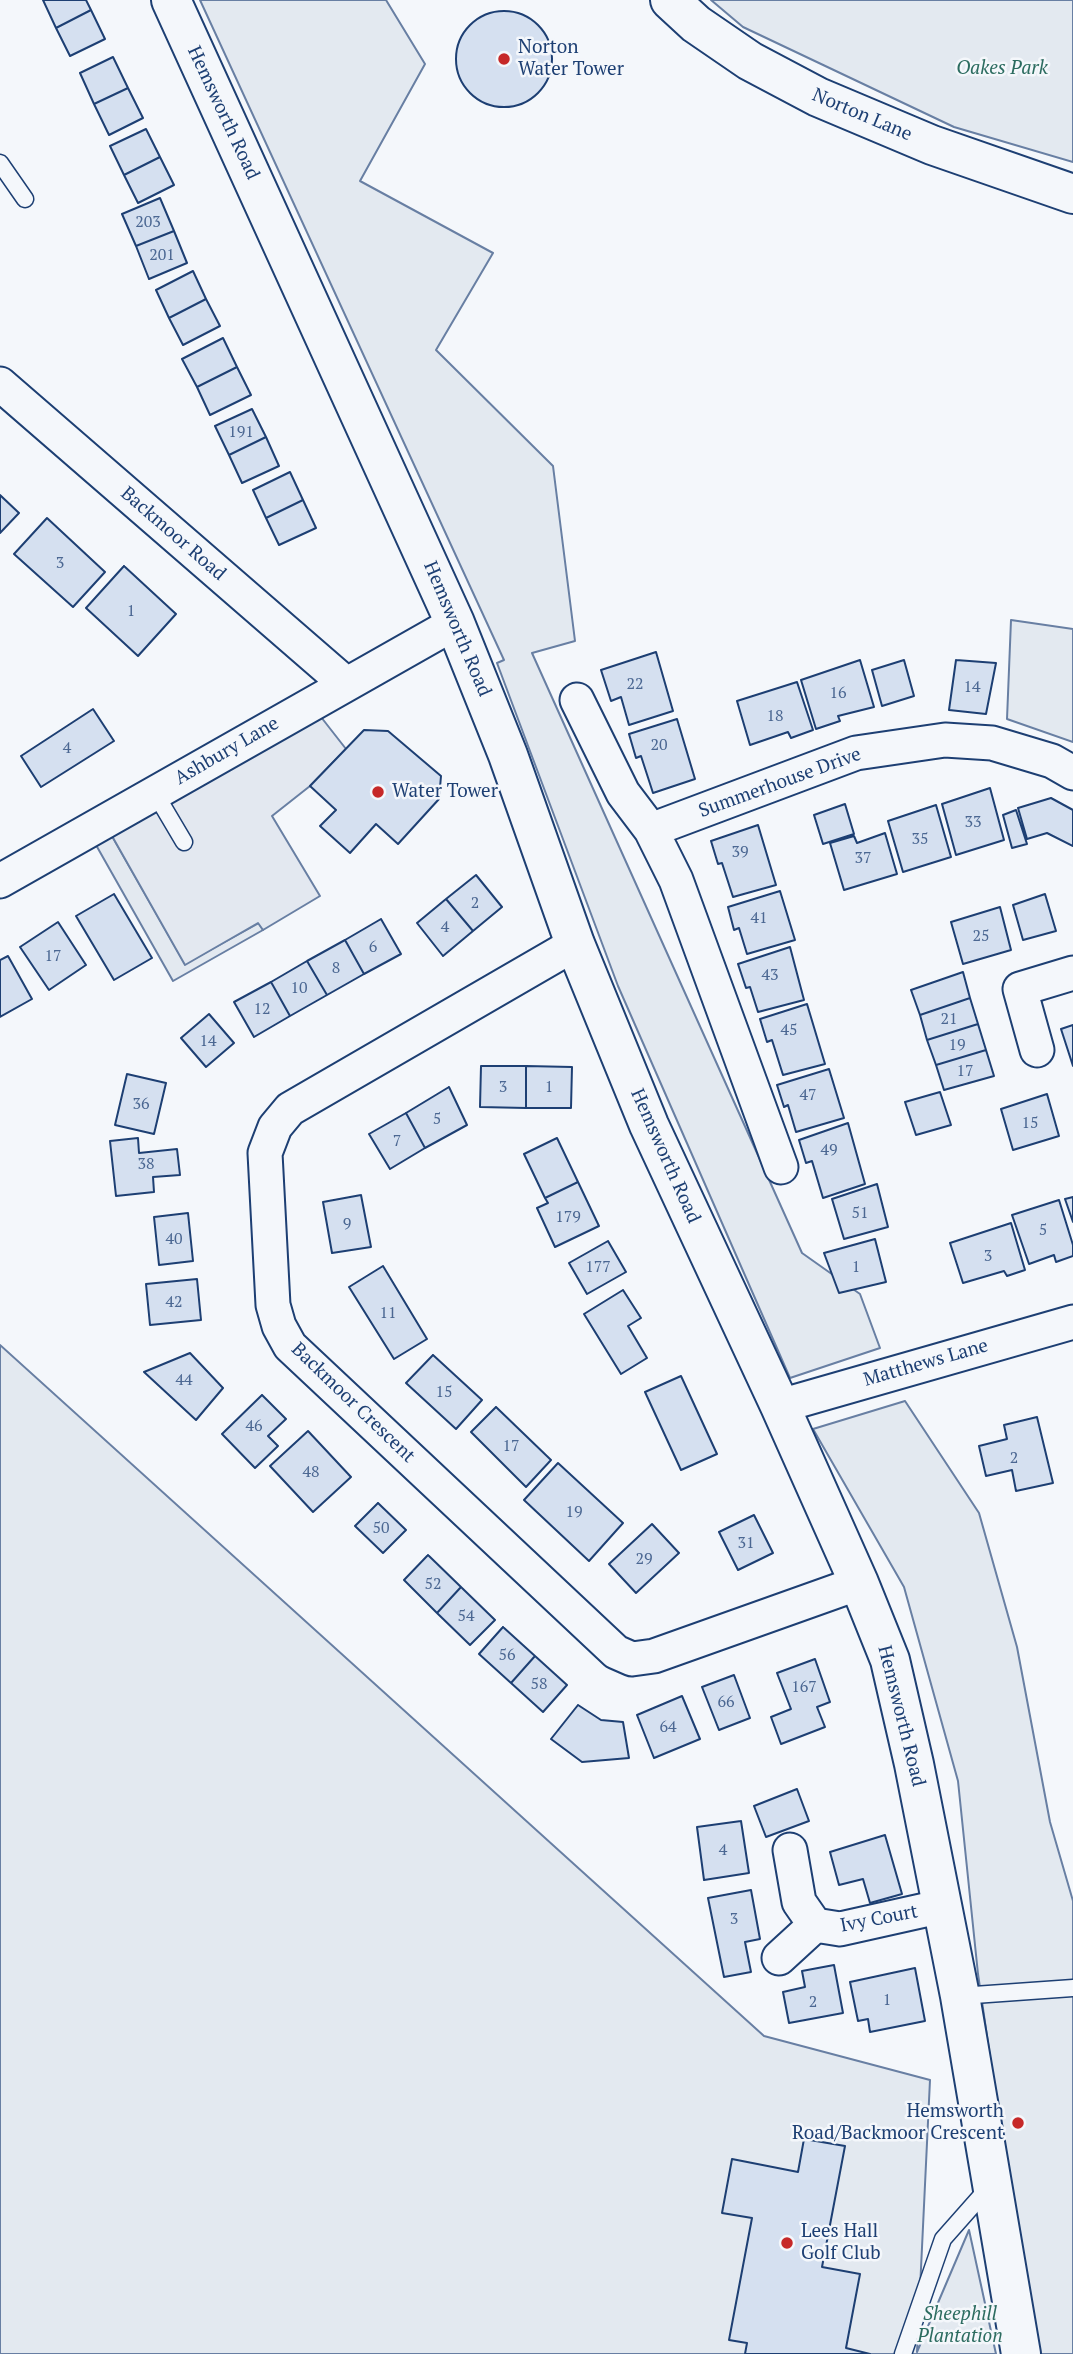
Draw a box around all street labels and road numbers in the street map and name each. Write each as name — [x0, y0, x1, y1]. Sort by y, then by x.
street label: Hemsworth Road — [182, 43, 264, 183]
street label: Norton Lane — [809, 84, 915, 146]
street label: Backmoor Road — [116, 482, 230, 586]
street label: Hemsworth Road — [418, 558, 496, 700]
street label: Ashbury Lane — [171, 712, 283, 790]
street label: Summerhouse Drive — [696, 743, 864, 823]
street label: Hemsworth Road — [625, 1085, 705, 1227]
street label: Matthews Lane — [861, 1334, 991, 1392]
street label: Backmoor Crescent — [286, 1338, 420, 1468]
street label: Hemsworth Road — [872, 1643, 930, 1789]
street label: Ivy Court — [838, 1900, 920, 1938]

